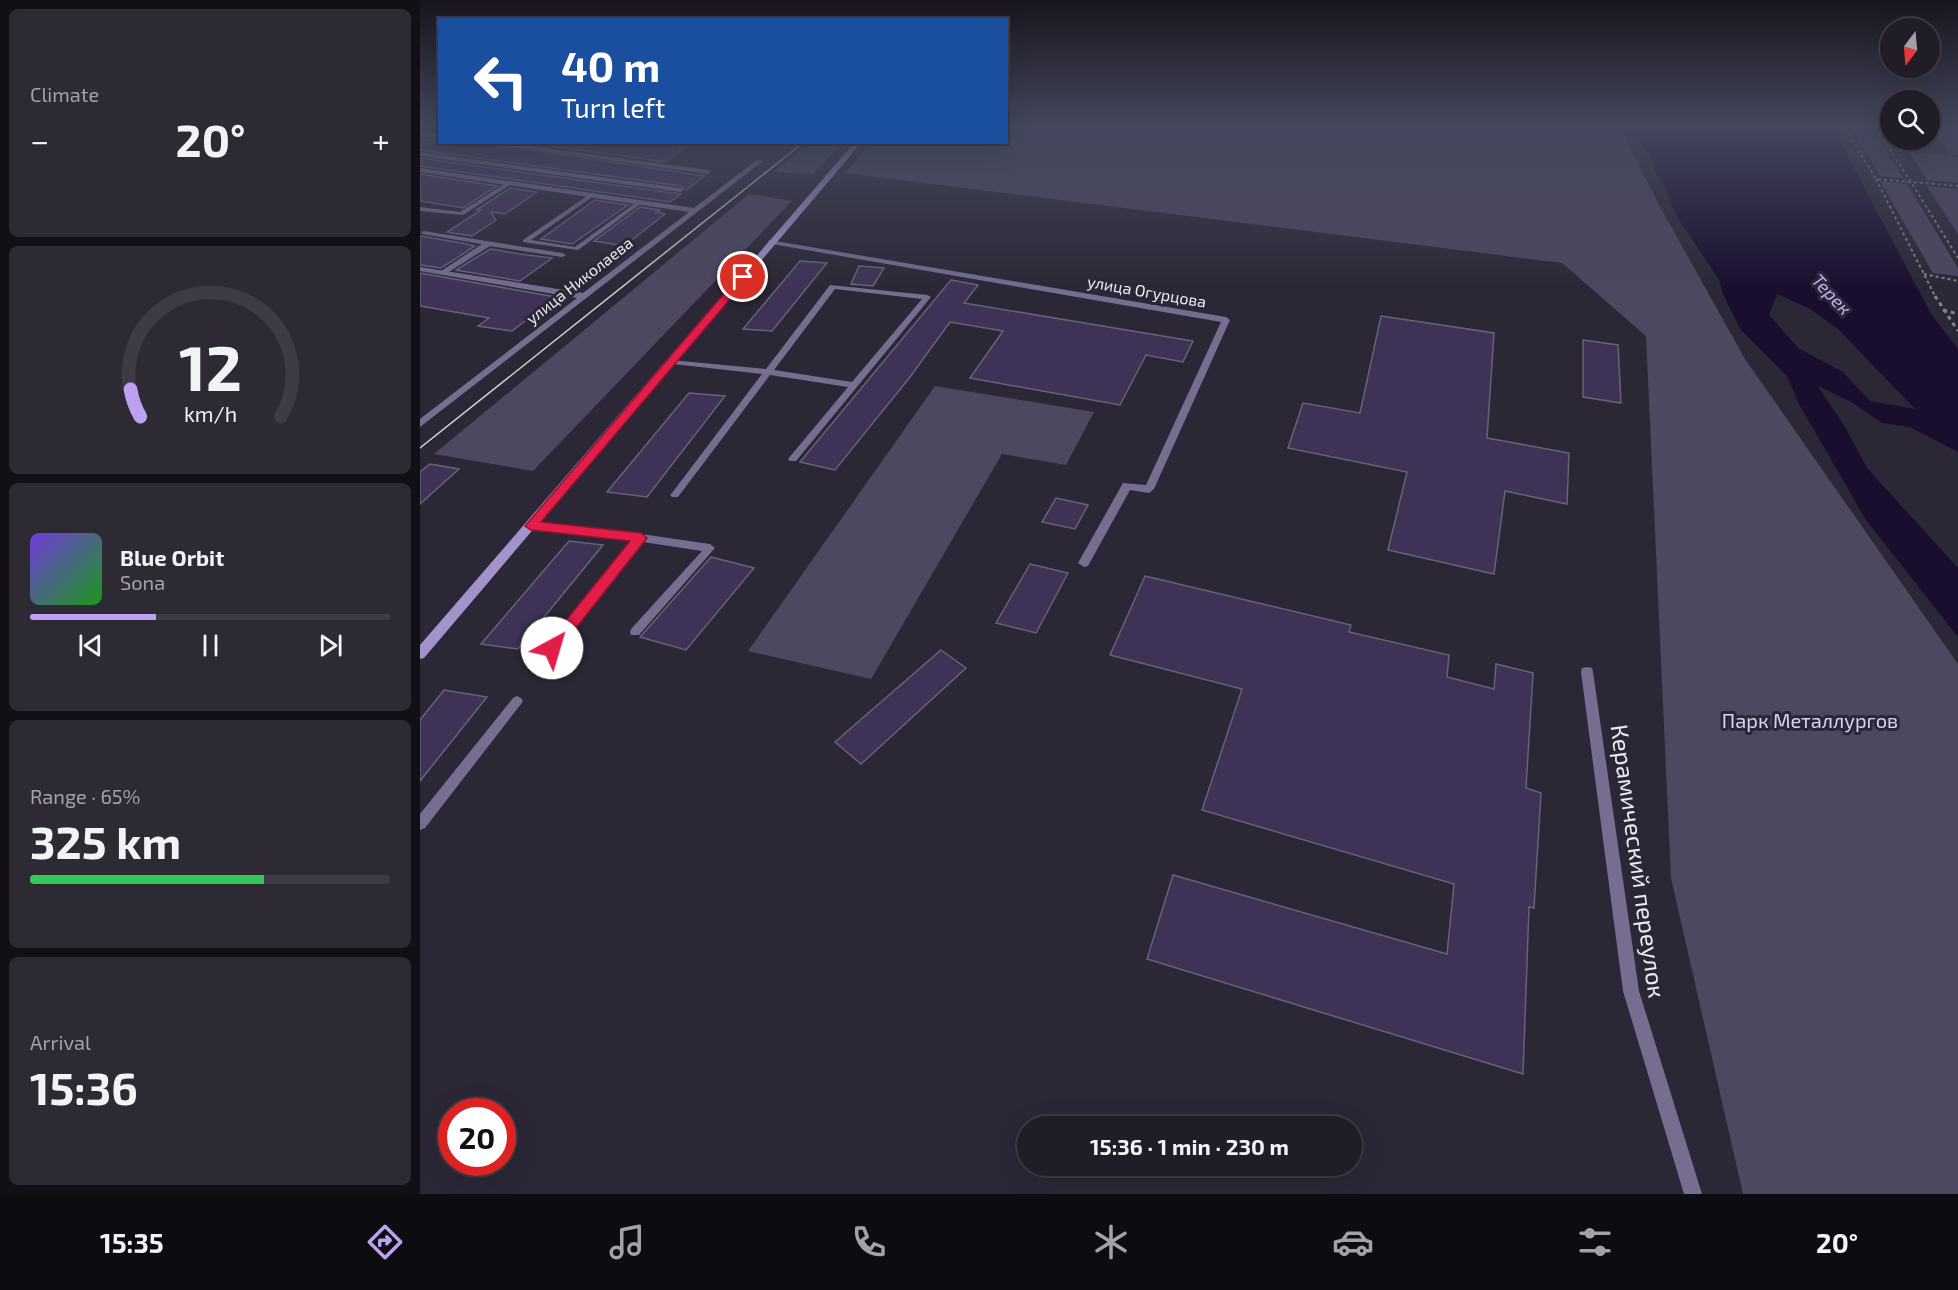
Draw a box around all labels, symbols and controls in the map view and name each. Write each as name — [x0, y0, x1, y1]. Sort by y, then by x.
north arrow — [1880, 18, 1940, 78]
map controls — [1880, 18, 1940, 150]
text: 40 m — [561, 40, 660, 90]
icon: left — [462, 42, 540, 120]
text: Climate — [30, 82, 99, 106]
button: search — [1880, 90, 1940, 150]
text: Turn left — [561, 91, 665, 123]
text: 20° — [176, 112, 246, 166]
text: − — [30, 120, 49, 160]
text: + — [372, 120, 390, 160]
street label: улица Николаева — [522, 232, 637, 328]
pin — [717, 251, 768, 302]
icon: arrive — [726, 260, 759, 293]
water label: Терек — [1808, 269, 1857, 319]
street label: улица Огурцова — [1086, 271, 1208, 312]
text: 12 — [178, 329, 242, 404]
text: km/h — [183, 401, 237, 426]
text: Blue Orbit — [120, 544, 224, 570]
text: Sona — [120, 570, 165, 594]
position arrow — [520, 616, 584, 680]
icon: previous — [74, 629, 107, 662]
icon: pause — [194, 629, 227, 662]
icon: next — [314, 629, 347, 662]
park label: Парк Металлургов — [1722, 708, 1898, 733]
street label: Керамический переулок — [1604, 722, 1673, 1000]
text: Range · 65% — [30, 784, 140, 808]
text: 325 km — [30, 814, 181, 868]
text: Arrival — [30, 1030, 91, 1054]
text: 15:36 — [30, 1060, 138, 1114]
speed limit sign: 20 — [438, 1098, 516, 1176]
text: 15:36 · 1 min · 230 m — [1090, 1133, 1289, 1159]
icon: directions — [364, 1221, 406, 1263]
icon: music — [606, 1221, 648, 1263]
icon: phone — [848, 1221, 890, 1263]
icon: climate — [1090, 1221, 1132, 1263]
icon: car — [1332, 1221, 1374, 1263]
icon: filters — [1574, 1221, 1616, 1263]
text: 15:35 — [100, 1226, 164, 1258]
text: 20° — [1816, 1226, 1858, 1258]

